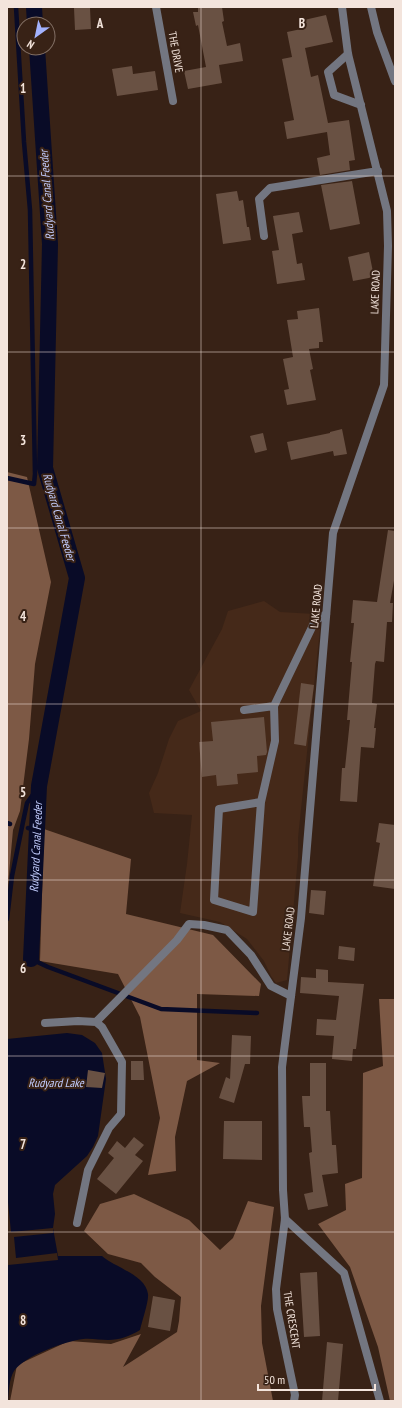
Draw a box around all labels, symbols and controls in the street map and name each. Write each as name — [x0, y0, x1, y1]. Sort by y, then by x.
text: A — [96, 15, 104, 32]
text: B — [299, 15, 305, 32]
north arrow — [16, 16, 56, 56]
street label: THE DRIVE — [166, 30, 187, 74]
text: N — [24, 37, 37, 52]
text: 1 — [20, 80, 26, 97]
water label: Rudyard Canal Feeder — [36, 148, 57, 241]
text: 2 — [20, 256, 26, 273]
street label: LAKE ROAD — [367, 270, 383, 314]
text: 3 — [20, 432, 26, 449]
water label: Rudyard Canal Feeder — [40, 471, 80, 564]
street label: LAKE ROAD — [307, 583, 325, 629]
text: 4 — [20, 608, 27, 625]
text: 5 — [20, 784, 26, 801]
water label: Rudyard Canal Feeder — [26, 800, 45, 893]
street label: LAKE ROAD — [278, 906, 298, 952]
text: 6 — [20, 960, 26, 977]
water label: Rudyard Lake — [28, 1075, 85, 1090]
text: 7 — [20, 1136, 26, 1153]
street label: THE CRESCENT — [281, 1290, 303, 1350]
text: 8 — [20, 1312, 26, 1329]
scale bar — [258, 1366, 375, 1392]
text: 50 m — [264, 1372, 285, 1387]

